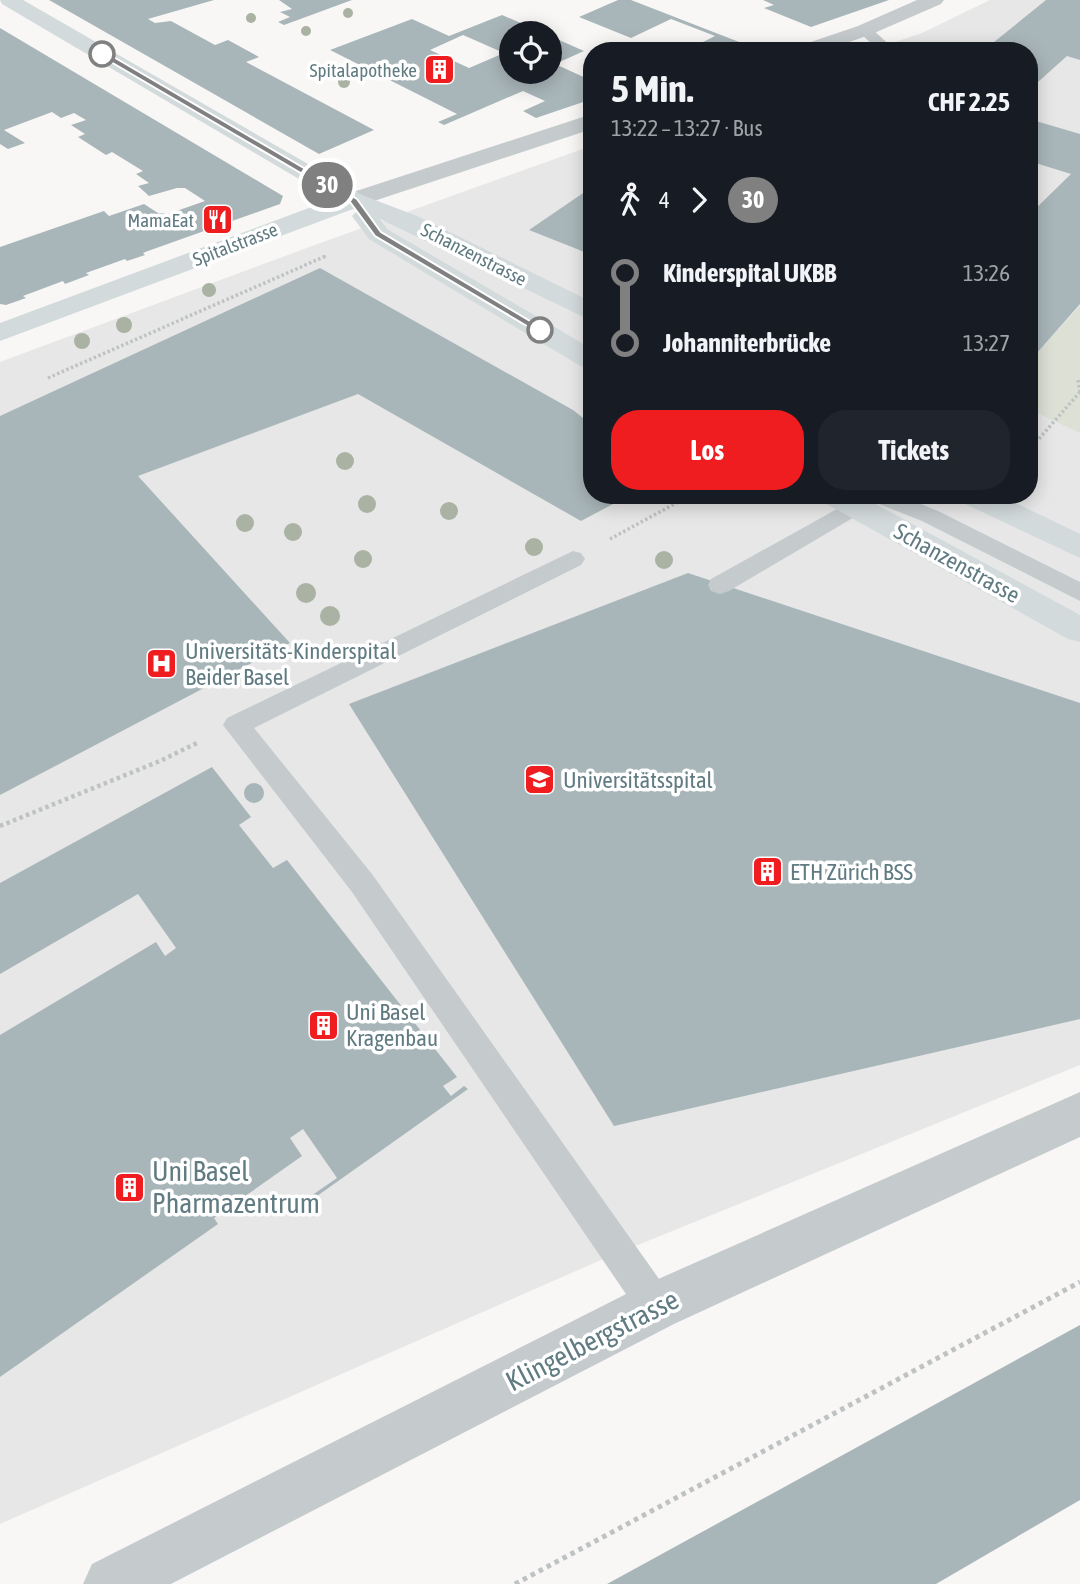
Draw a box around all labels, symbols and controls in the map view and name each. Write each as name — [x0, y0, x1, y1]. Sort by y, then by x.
map controls — [499, 21, 562, 84]
button: locate — [499, 21, 562, 84]
unlabelled marker — [89, 41, 115, 67]
building icon: Spitalapotheke — [423, 53, 457, 87]
place label: Spitalapotheke — [310, 59, 417, 81]
text: 5 Min. — [611, 67, 693, 110]
text: CHF 2.25 — [928, 87, 1010, 117]
text: 13:22 – 13:27 · Bus — [611, 115, 763, 141]
line badge: 30 — [296, 162, 358, 208]
text: 30 — [316, 171, 338, 198]
icon: walk — [611, 181, 649, 219]
icon: forward — [680, 181, 718, 219]
text: 30 — [742, 186, 764, 213]
text: 4 — [659, 187, 670, 213]
restaurant icon: MamaEat — [200, 203, 234, 237]
place label: MamaEat — [128, 209, 194, 231]
street label: Spitalstrasse — [190, 218, 280, 270]
street label: Schanzenstrasse — [418, 218, 530, 290]
text: Kinderspital UKBB — [663, 258, 836, 288]
text: 13:26 — [963, 260, 1010, 286]
unlabelled marker — [527, 317, 553, 343]
text: Johanniterbrücke — [663, 328, 831, 358]
text: 13:27 — [963, 330, 1010, 356]
button: Los — [611, 410, 804, 490]
button: Tickets — [818, 410, 1010, 490]
street label: Schanzenstrasse — [890, 518, 1024, 608]
place label: Universitäts-Kinderspital Beider Basel — [185, 638, 396, 690]
hospital icon: Universitäts-Kinderspital Beider Basel — [145, 647, 179, 681]
school or university icon: Universitätsspital — [523, 763, 557, 797]
place label: Universitätsspital — [563, 767, 713, 793]
building icon: ETH Zürich BSS — [750, 855, 784, 889]
place label: ETH Zürich BSS — [790, 859, 913, 885]
place label: Uni Basel Kragenbau — [346, 999, 438, 1051]
building icon: Uni Basel Kragenbau — [306, 1008, 340, 1042]
place label: Uni Basel Pharmazentrum — [152, 1155, 320, 1219]
building icon: Uni Basel Pharmazentrum — [112, 1170, 146, 1204]
street label: Klingelbergstrasse — [500, 1283, 684, 1397]

